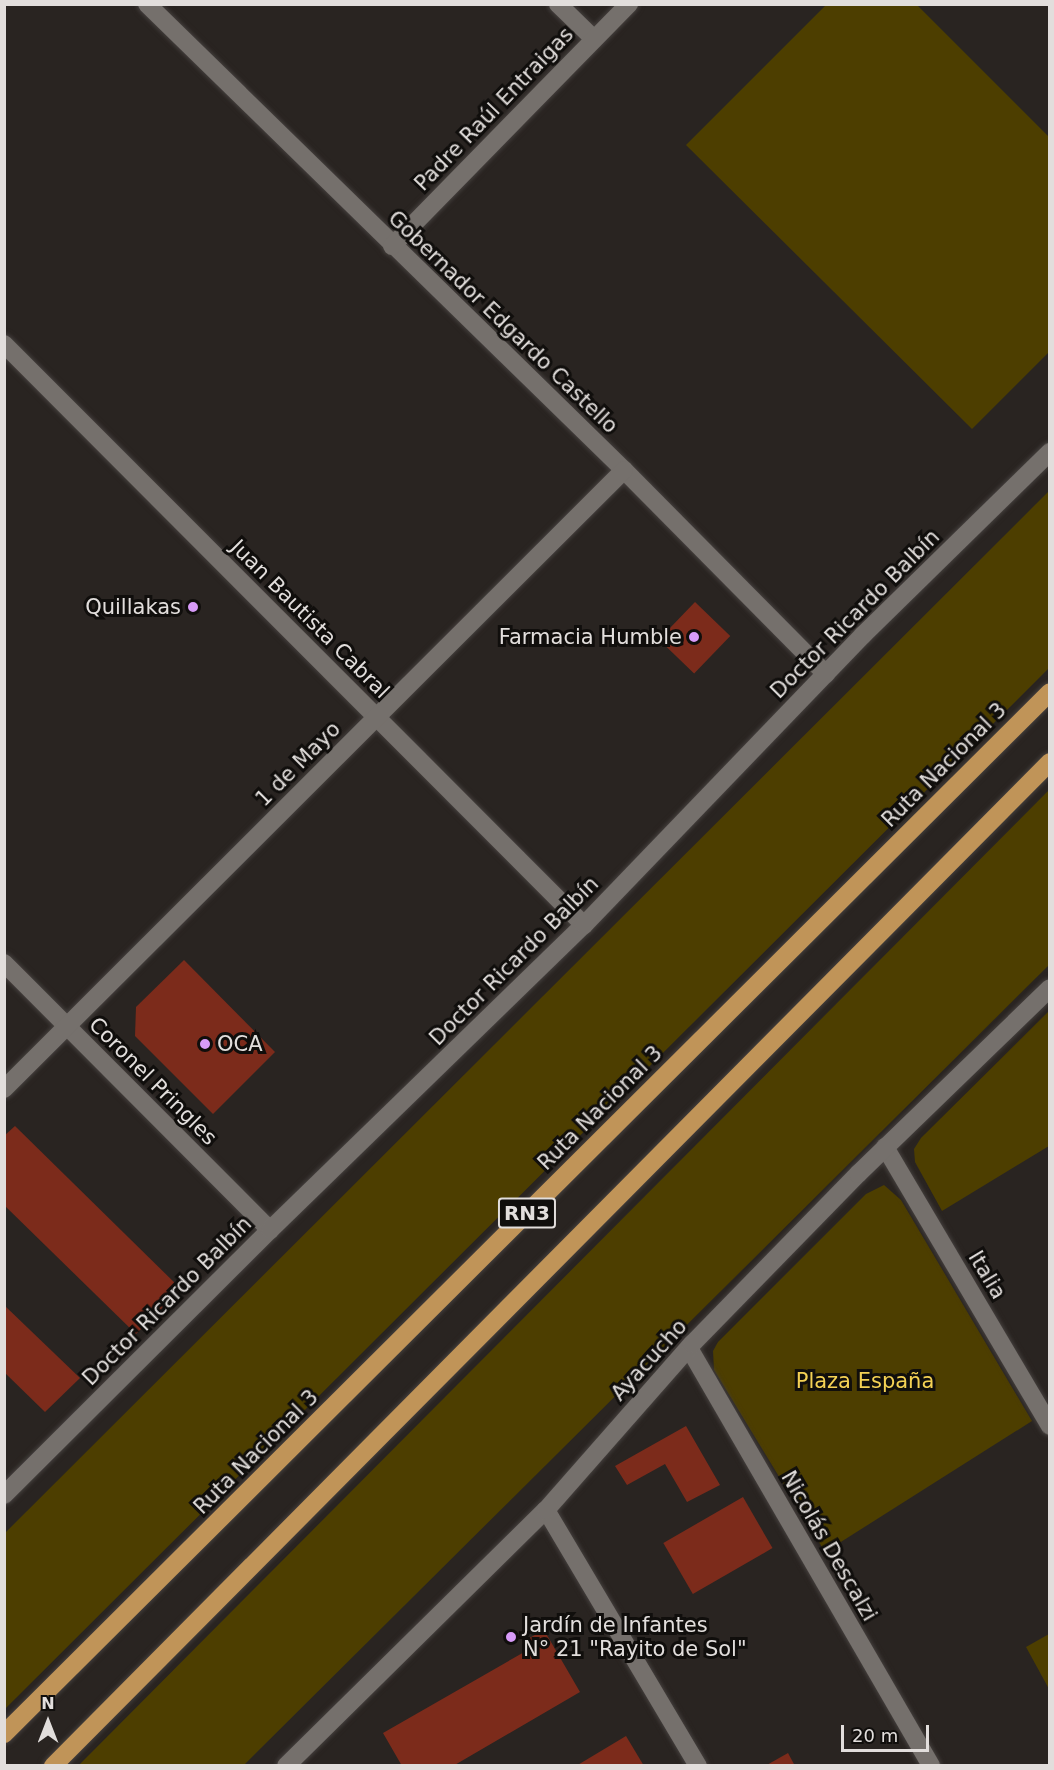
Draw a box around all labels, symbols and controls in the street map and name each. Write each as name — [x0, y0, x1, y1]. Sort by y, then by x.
street label: Padre Raúl Entraigas — [409, 22, 579, 196]
street label: Gobernador Edgardo Castello — [383, 205, 623, 439]
street label: Doctor Ricardo Balbín — [765, 524, 945, 704]
street label: Juan Bautista Cabral — [225, 534, 395, 704]
place label: Quillakas — [85, 594, 181, 620]
marker: Quillakas — [186, 600, 200, 614]
place label: Farmacia Humble — [499, 624, 682, 650]
marker: Farmacia Humble — [687, 630, 701, 644]
street label: Ruta Nacional 3 — [877, 698, 1011, 832]
street label: 1 de Mayo — [250, 716, 346, 812]
street label: Doctor Ricardo Balbín — [424, 871, 604, 1051]
street label: Coronel Pringles — [84, 1012, 222, 1150]
place label: OCA — [217, 1031, 263, 1057]
marker: OCA — [198, 1037, 212, 1051]
street label: Ruta Nacional 3 — [533, 1041, 667, 1175]
road number: RN3 — [497, 1196, 557, 1230]
street label: Doctor Ricardo Balbín — [77, 1211, 257, 1391]
street label: Italia — [963, 1246, 1011, 1304]
street label: Ayacucho — [606, 1314, 692, 1406]
park label: Plaza España — [796, 1368, 934, 1394]
street label: Ruta Nacional 3 — [189, 1385, 323, 1519]
street label: Nicolás Descalzi — [776, 1466, 882, 1626]
place label: Jardín de Infantes N° 21 "Rayito de Sol" — [523, 1612, 747, 1662]
marker: Jardín de Infantes N° 21 "Rayito de Sol" — [504, 1630, 518, 1644]
north arrow — [18, 1692, 78, 1752]
text: N — [41, 1694, 55, 1713]
scale bar — [844, 1713, 932, 1751]
text: 20 m — [852, 1725, 898, 1746]

